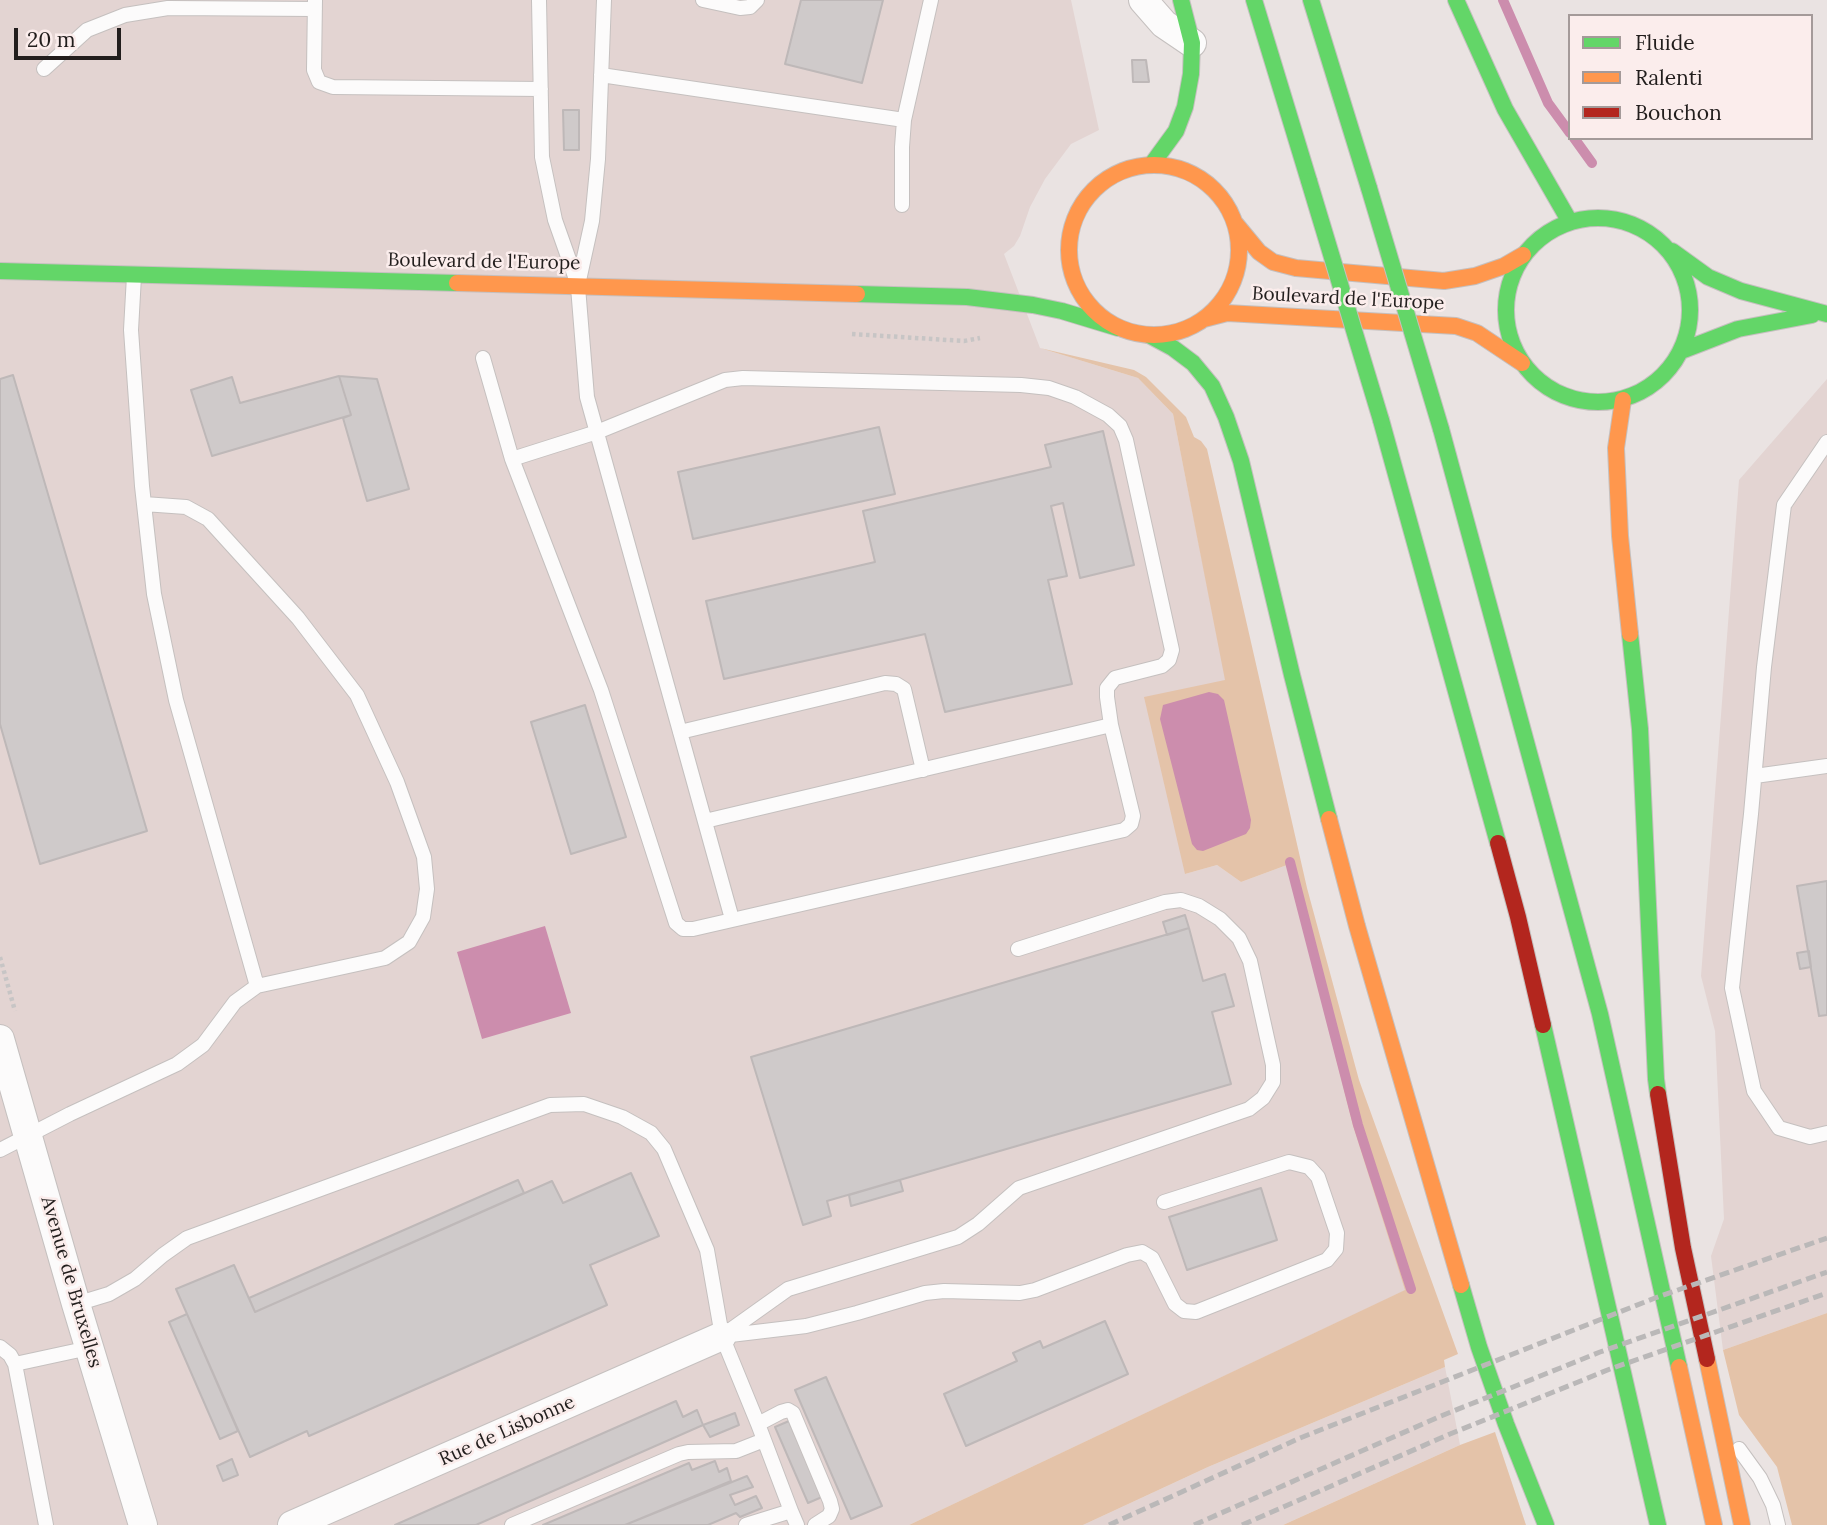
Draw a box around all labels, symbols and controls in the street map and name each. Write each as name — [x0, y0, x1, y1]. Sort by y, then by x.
scale bar — [18, 14, 124, 58]
legend — [1568, 14, 1813, 140]
text: 20 m — [27, 26, 76, 53]
text: Fluide — [1635, 29, 1695, 56]
text: Ralenti — [1635, 64, 1703, 91]
text: Bouchon — [1635, 99, 1722, 126]
street label: Boulevard de l'Europe — [387, 249, 581, 275]
street label: Boulevard de l'Europe — [1251, 283, 1445, 315]
street label: Avenue de Bruxelles — [36, 1194, 106, 1370]
street label: Rue de Lisbonne — [436, 1391, 578, 1471]

